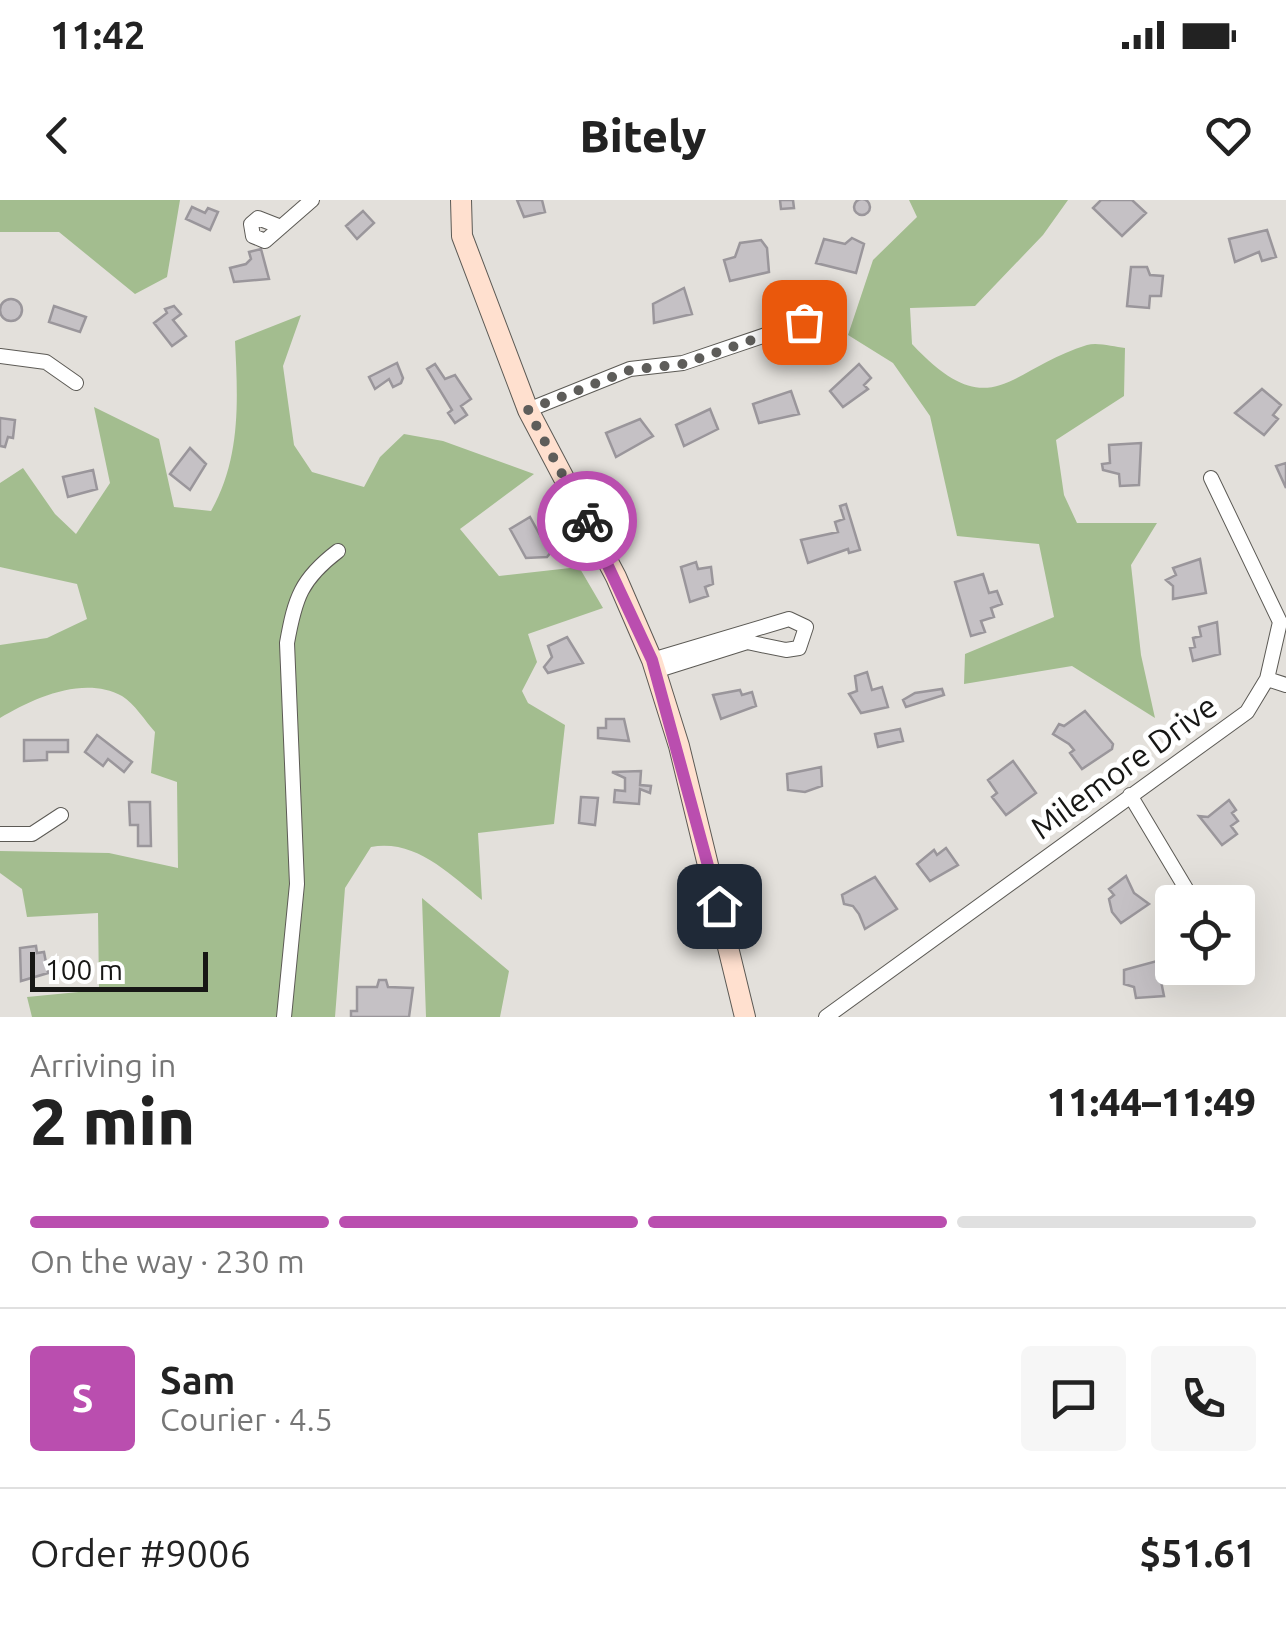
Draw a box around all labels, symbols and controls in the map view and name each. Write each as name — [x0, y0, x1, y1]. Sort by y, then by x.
text: 11:42 — [50, 14, 145, 56]
icon: back — [30, 108, 85, 163]
icon: heart — [1201, 108, 1256, 163]
text: Bitely — [580, 110, 706, 161]
pin — [762, 280, 847, 365]
icon: bag — [777, 295, 832, 350]
courier — [537, 471, 637, 571]
icon: bike — [560, 494, 615, 549]
street label: Milemore Drive — [1024, 687, 1223, 846]
pin — [677, 864, 762, 949]
icon: home — [692, 879, 747, 934]
map controls — [1155, 885, 1255, 985]
button: locate — [1155, 885, 1255, 985]
scale bar — [30, 947, 208, 991]
text: 100 m — [45, 954, 123, 985]
text: Arriving in — [30, 1047, 176, 1083]
text: 11:44–11:49 — [1047, 1081, 1256, 1123]
text: 2 min — [30, 1084, 195, 1157]
text: On the way · 230 m — [30, 1243, 305, 1279]
button: chat — [1021, 1346, 1126, 1451]
button: phone — [1151, 1346, 1256, 1451]
text: Sam — [160, 1359, 235, 1401]
text: S — [72, 1377, 93, 1419]
text: Courier · 4.5 — [160, 1401, 333, 1437]
text: Order #9006 — [30, 1532, 251, 1574]
text: $51.61 — [1139, 1532, 1256, 1574]

